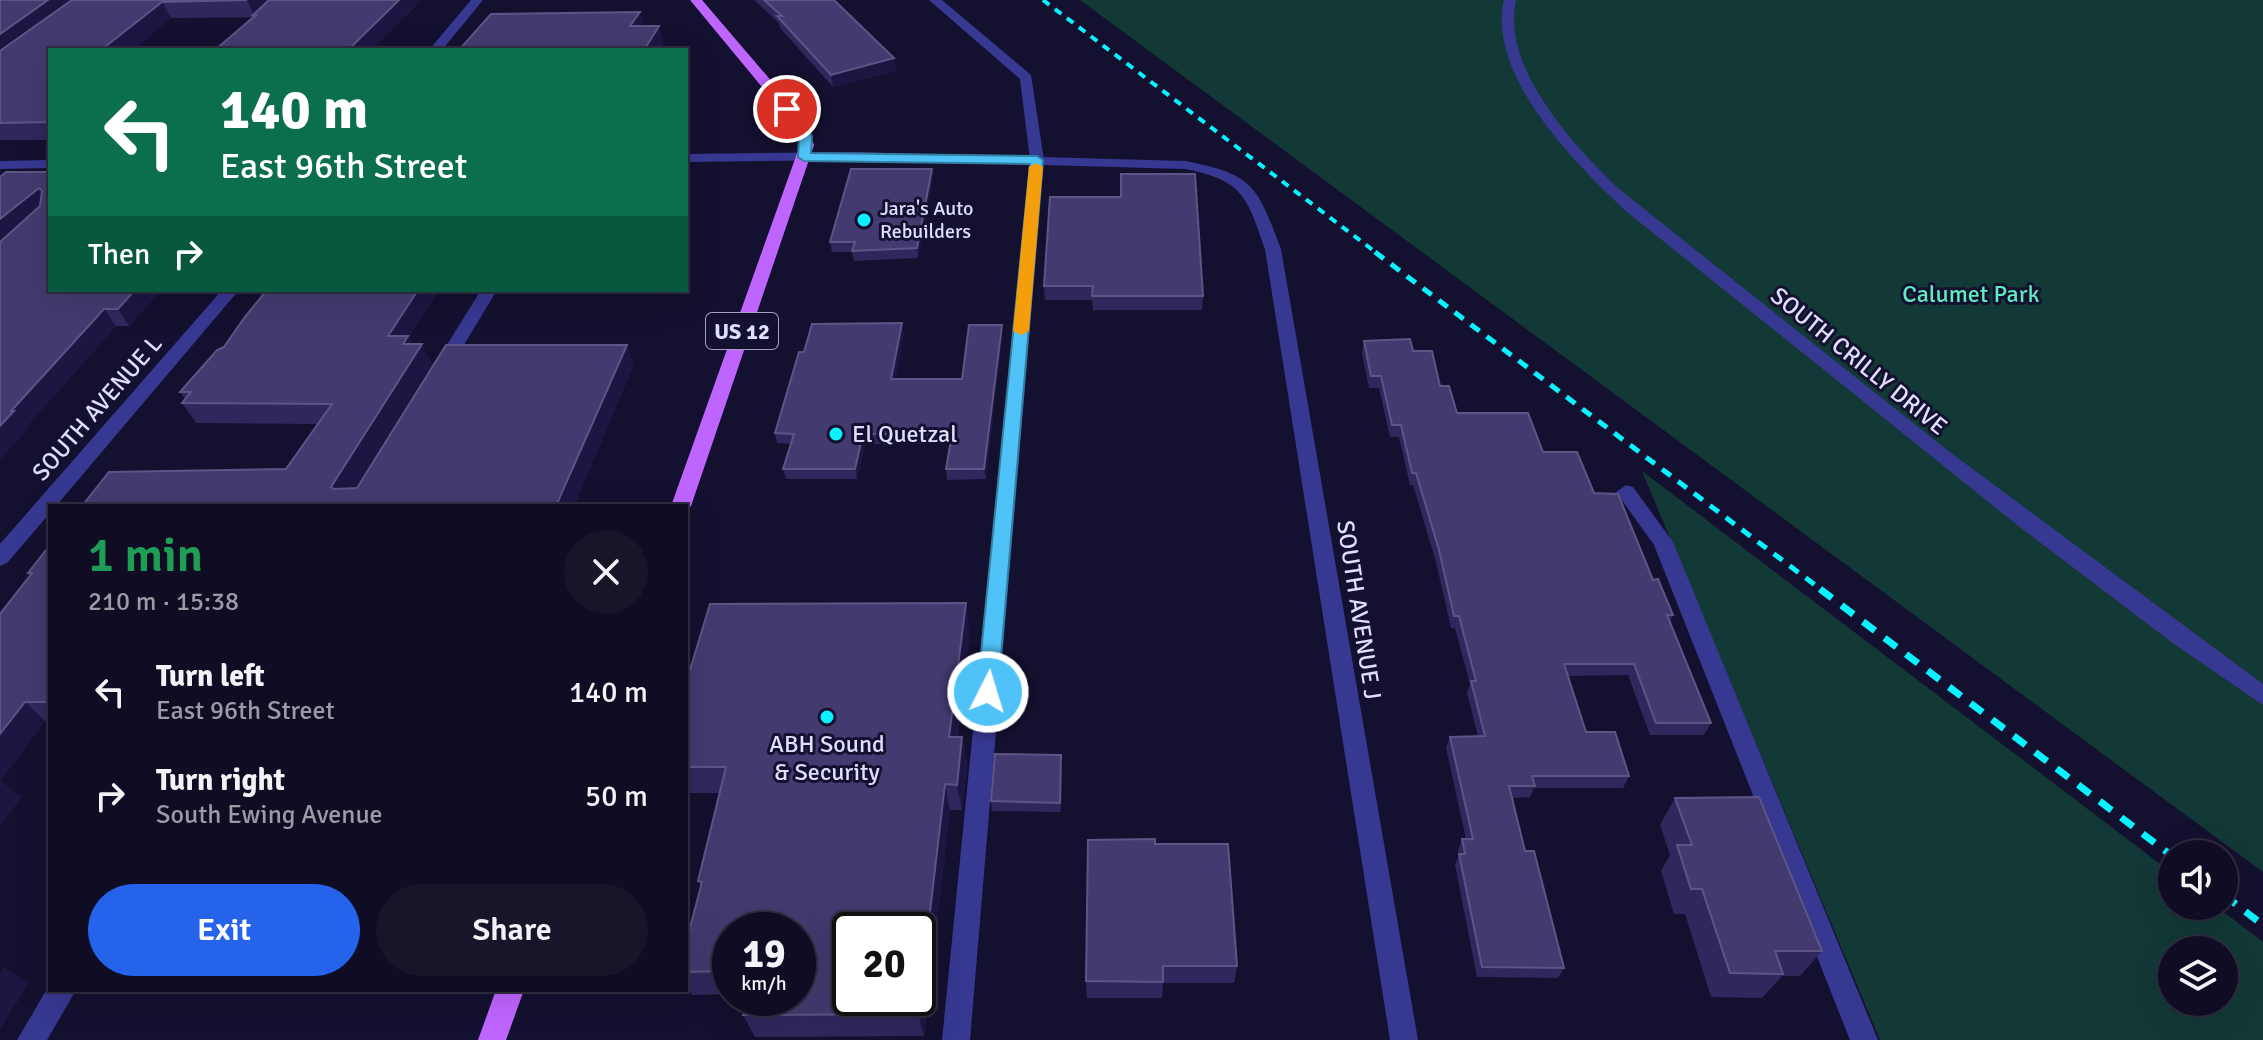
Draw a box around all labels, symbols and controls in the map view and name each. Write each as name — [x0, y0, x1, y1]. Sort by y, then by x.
text: 140 m — [220, 75, 368, 144]
pin — [753, 75, 821, 143]
icon: left — [88, 80, 192, 184]
icon: arrive — [765, 87, 809, 131]
text: East 96th Street — [220, 144, 467, 189]
place label: Jara's Auto Rebuilders — [880, 196, 973, 244]
marker: Jara's Auto Rebuilders — [855, 211, 873, 229]
icon: right — [166, 232, 210, 276]
text: Then — [88, 236, 150, 273]
park label: Calumet Park — [1902, 279, 2040, 309]
street label: SOUTH CRILLY DRIVE — [1765, 281, 1953, 441]
road number: US 12 — [706, 313, 778, 349]
street label: SOUTH AVENUE L — [26, 329, 168, 487]
place label: El Quetzal — [852, 419, 957, 449]
marker: El Quetzal — [827, 425, 845, 443]
street label: SOUTH AVENUE J — [1330, 518, 1388, 702]
text: 1 min — [88, 526, 203, 585]
button: close — [564, 530, 648, 614]
text: 210 m · 15:38 — [88, 586, 239, 618]
position arrow — [946, 650, 1030, 734]
text: Turn left — [156, 658, 265, 695]
icon: left — [88, 670, 132, 714]
text: 140 m — [569, 674, 648, 711]
text: East 96th Street — [156, 695, 335, 727]
marker: ABH Sound & Security — [818, 708, 836, 726]
place label: ABH Sound & Security — [769, 729, 885, 787]
text: Turn right — [156, 762, 285, 799]
icon: right — [88, 774, 132, 818]
text: 50 m — [585, 778, 648, 815]
text: South Ewing Avenue — [156, 799, 383, 831]
map controls — [2158, 840, 2238, 1016]
button: sound — [2158, 840, 2238, 920]
button: Exit — [88, 884, 360, 976]
button: Share — [376, 884, 648, 976]
speed limit sign: 20 — [832, 912, 936, 1016]
text: 19 — [742, 929, 786, 979]
button: layers — [2158, 936, 2238, 1016]
text: km/h — [741, 971, 787, 996]

